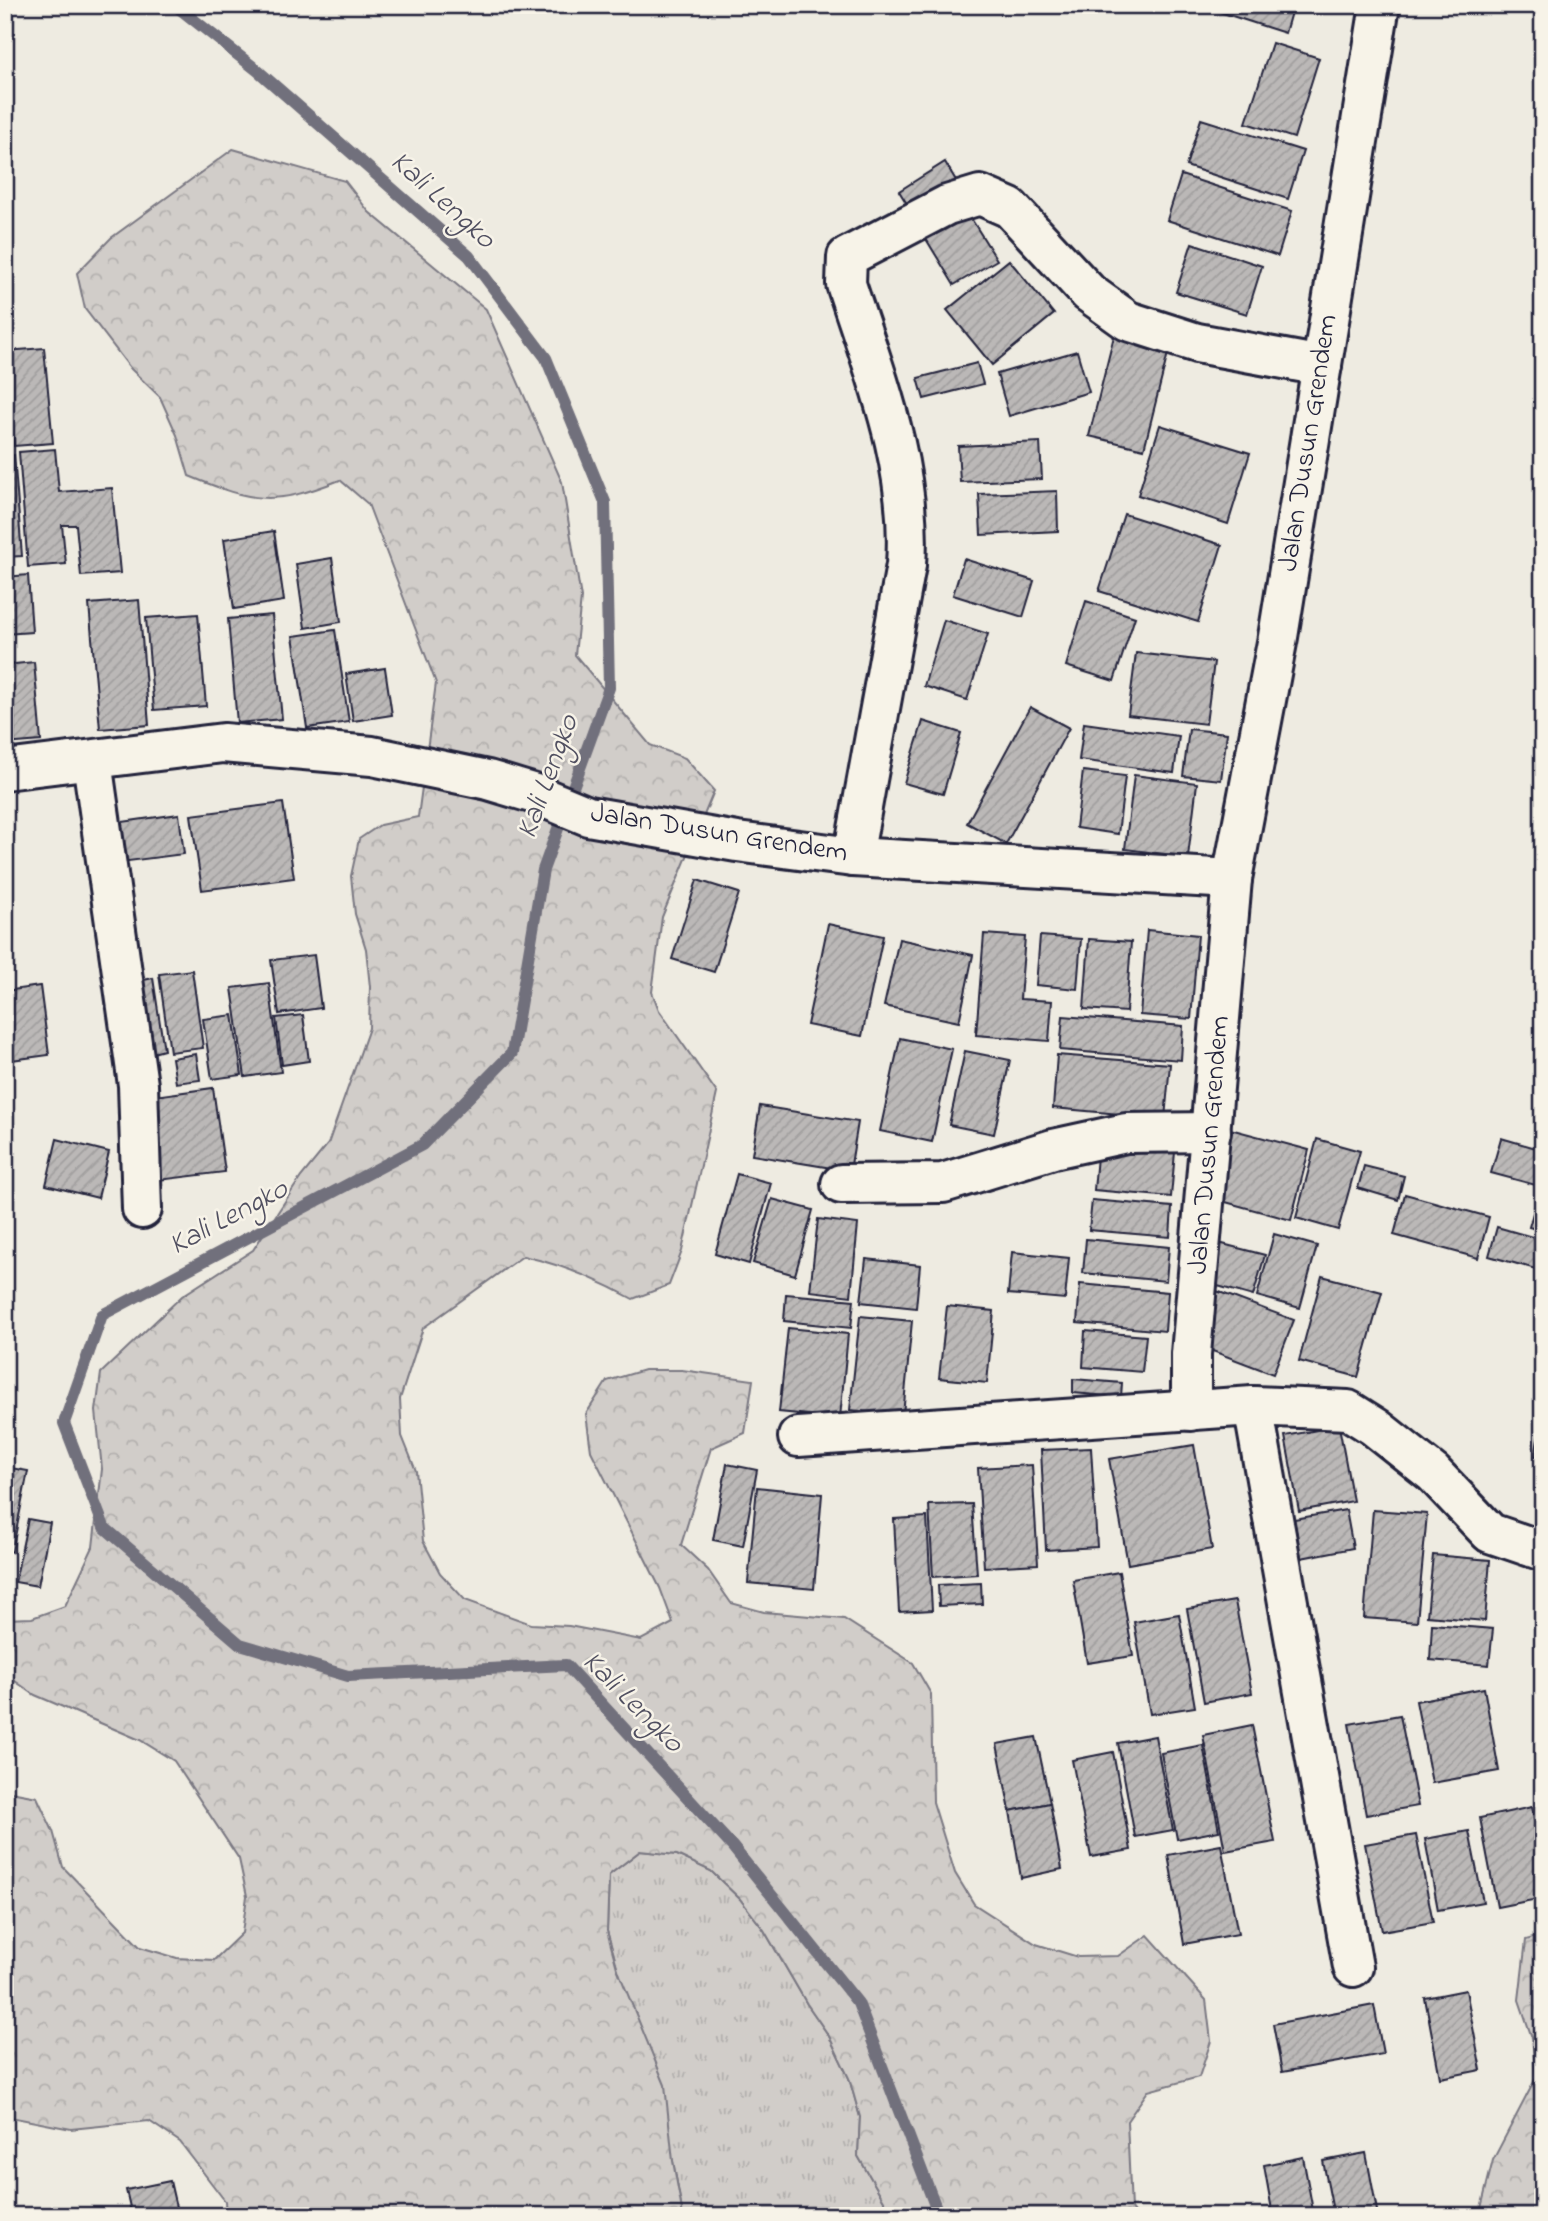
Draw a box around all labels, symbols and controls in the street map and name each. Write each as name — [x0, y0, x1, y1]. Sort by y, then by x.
water label: Kali Lengko — [379, 141, 506, 261]
street label: Jalan Dusun Grendem — [1268, 312, 1350, 574]
water label: Kali Lengko — [506, 708, 592, 845]
street label: Jalan Dusun Grendem — [588, 793, 850, 875]
street label: Jalan Dusun Grendem — [1178, 1014, 1242, 1276]
water label: Kali Lengko — [162, 1168, 298, 1268]
water label: Kali Lengko — [571, 1642, 694, 1765]

